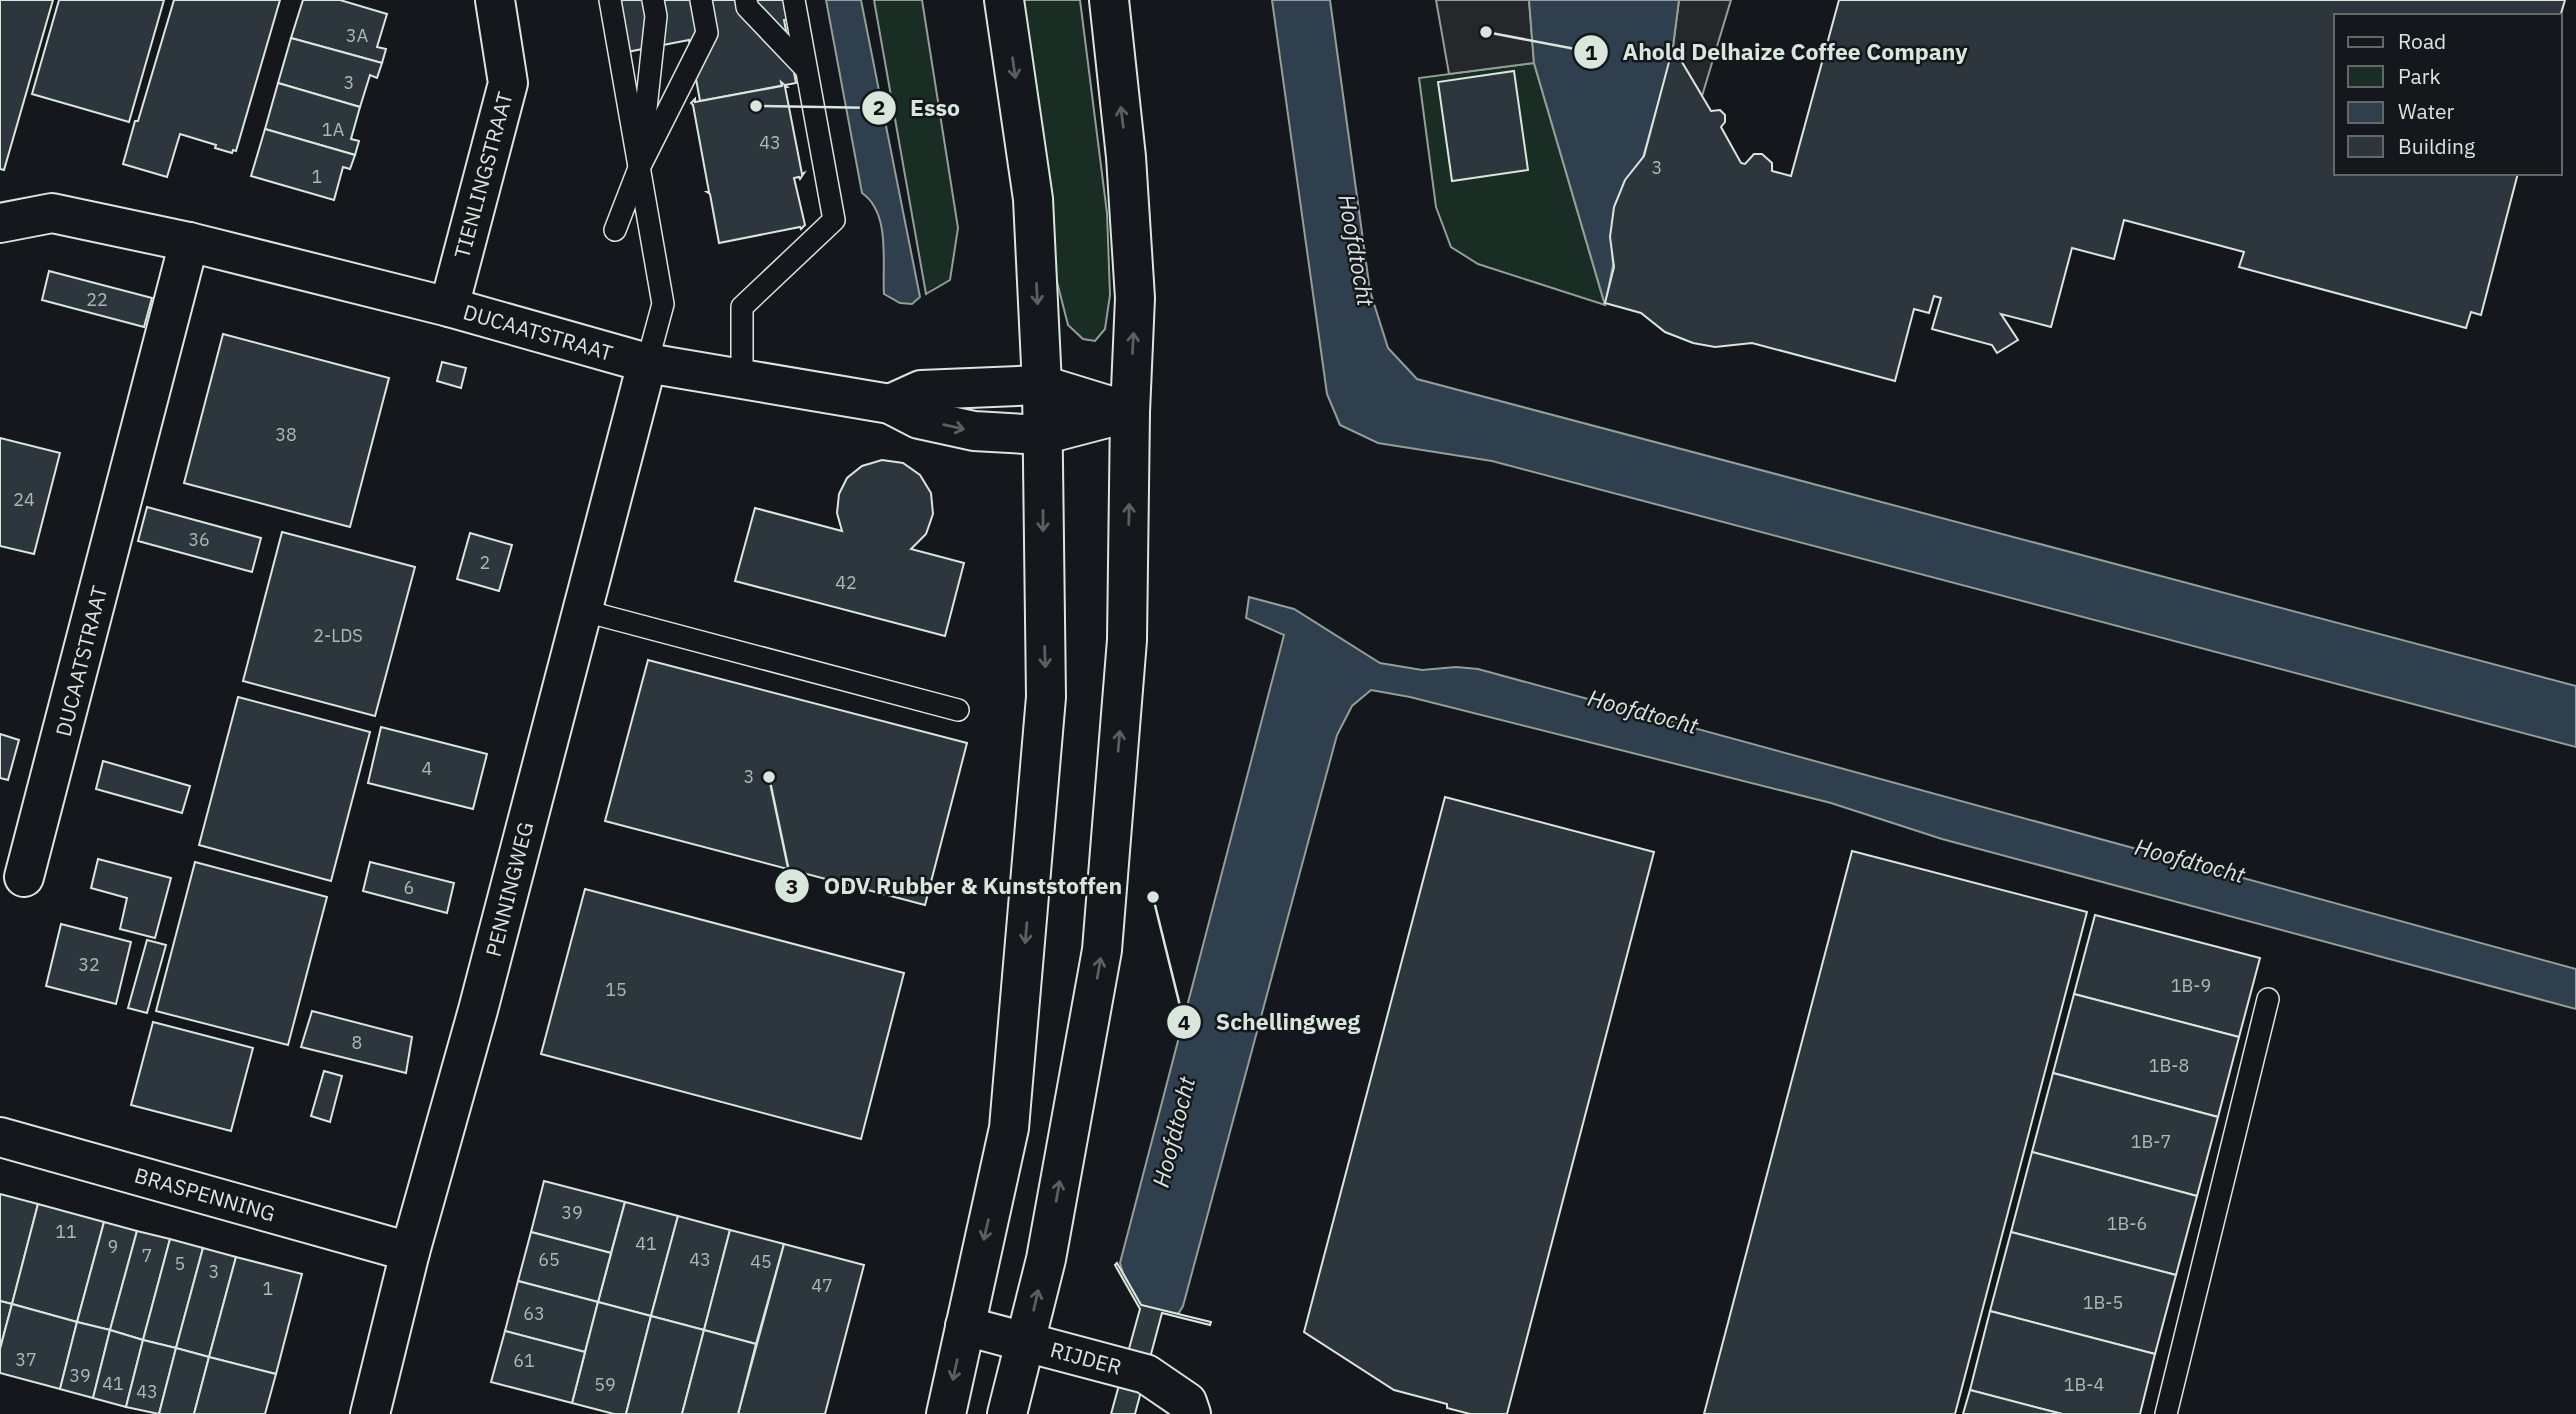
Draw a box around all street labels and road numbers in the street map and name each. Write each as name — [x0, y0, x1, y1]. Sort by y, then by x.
street label: TIENLINGSTRAAT — [447, 89, 519, 261]
street label: DUCAATSTRAAT — [460, 297, 616, 367]
street label: DUCAATSTRAAT — [49, 583, 113, 739]
street label: PENNINGWEG — [479, 819, 539, 959]
street label: BRASPENNING — [131, 1161, 279, 1227]
street label: RIJDER — [1047, 1335, 1125, 1381]

